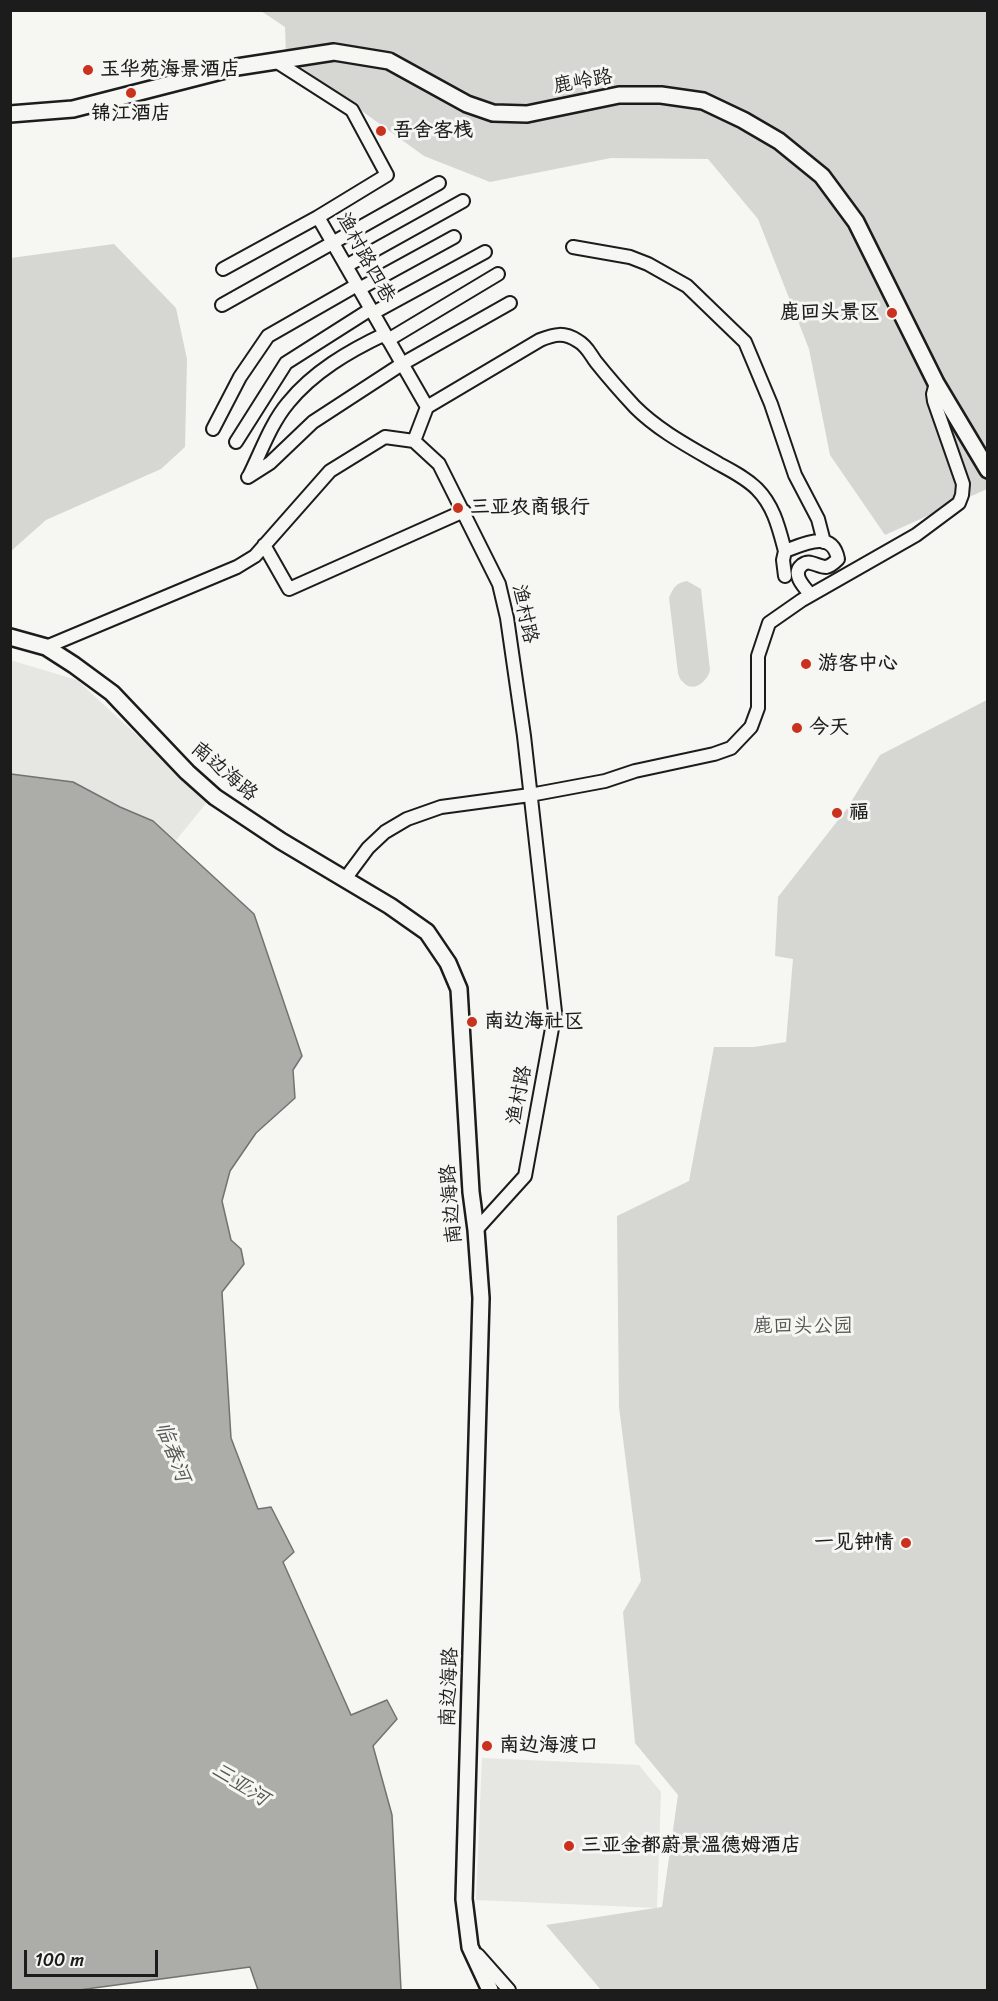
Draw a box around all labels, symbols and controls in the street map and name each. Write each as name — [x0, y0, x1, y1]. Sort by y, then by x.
place label: 玉华苑海景酒店 — [100, 58, 240, 82]
marker: 玉华苑海景酒店 — [81, 63, 95, 77]
street label: 鹿岭路 — [551, 65, 615, 99]
marker: 锦江酒店 — [124, 86, 138, 100]
place label: 锦江酒店 — [91, 102, 171, 126]
place label: 吾舍客栈 — [393, 119, 473, 143]
marker: 吾舍客栈 — [374, 124, 388, 138]
street label: 渔村路四巷 — [330, 208, 400, 308]
place label: 鹿回头景区 — [780, 301, 880, 325]
marker: 鹿回头景区 — [885, 306, 899, 320]
place label: 三亚农商银行 — [470, 496, 590, 520]
marker: 三亚农商银行 — [451, 501, 465, 515]
street label: 渔村路 — [506, 582, 542, 646]
place label: 游客中心 — [818, 652, 898, 676]
marker: 游客中心 — [799, 657, 813, 671]
place label: 今天 — [809, 716, 849, 740]
marker: 今天 — [790, 721, 804, 735]
street label: 南边海路 — [186, 737, 262, 807]
place label: 福 — [849, 801, 869, 825]
marker: 福 — [830, 806, 844, 820]
place label: 南边海社区 — [484, 1010, 584, 1034]
marker: 南边海社区 — [465, 1015, 479, 1029]
street label: 渔村路 — [502, 1063, 538, 1127]
street label: 南边海路 — [437, 1163, 467, 1245]
park label: 鹿回头公园 — [753, 1315, 853, 1339]
water label: 临春河 — [149, 1418, 195, 1486]
place label: 一见钟情 — [814, 1531, 894, 1555]
marker: 一见钟情 — [899, 1536, 913, 1550]
street label: 南边海路 — [437, 1647, 463, 1727]
place label: 南边海渡口 — [499, 1734, 599, 1758]
marker: 南边海渡口 — [480, 1739, 494, 1753]
water label: 三亚河 — [207, 1758, 273, 1812]
place label: 三亚金都蔚景温德姆酒店 — [581, 1834, 801, 1858]
marker: 三亚金都蔚景温德姆酒店 — [562, 1839, 576, 1853]
scale bar — [27, 1938, 160, 1976]
text: 100 m — [35, 1944, 84, 1976]

